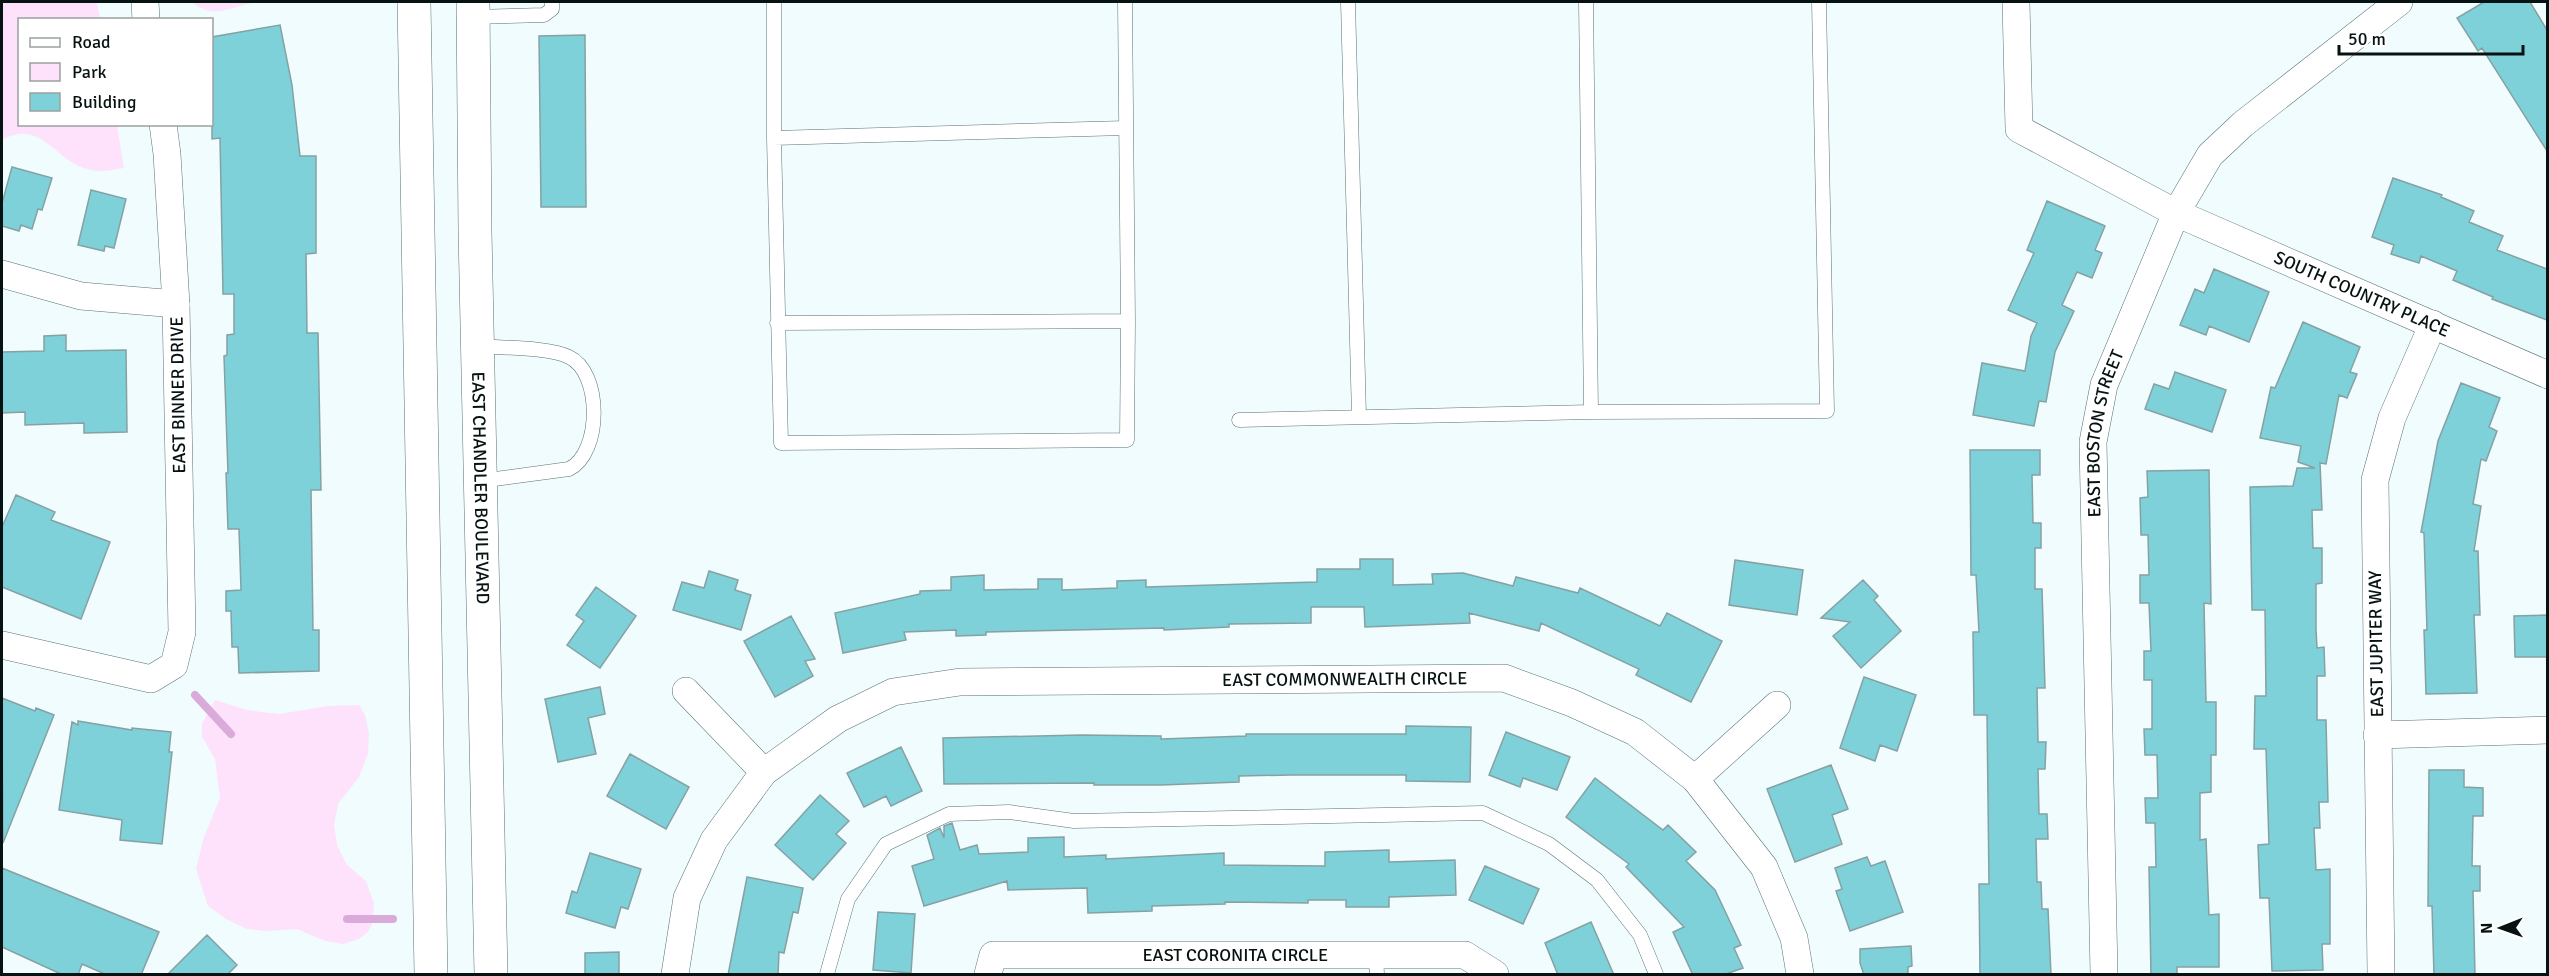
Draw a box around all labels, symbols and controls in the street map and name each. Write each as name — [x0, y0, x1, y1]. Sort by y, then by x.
legend — [18, 18, 213, 126]
scale bar — [2339, 18, 2524, 56]
text: 50 m — [2348, 28, 2386, 50]
text: Road — [72, 31, 111, 53]
text: Park — [72, 61, 107, 83]
text: Building — [72, 91, 136, 113]
street label: SOUTH COUNTRY PLACE — [2271, 246, 2453, 342]
street label: EAST BINNER DRIVE — [166, 316, 190, 474]
street label: EAST BOSTON STREET — [2082, 346, 2129, 518]
street label: EAST CHANDLER BOULEVARD — [467, 371, 494, 605]
street label: EAST JUPITER WAY — [2364, 570, 2388, 718]
street label: EAST COMMONWEALTH CIRCLE — [1222, 667, 1467, 691]
north arrow — [2471, 898, 2531, 958]
text: N — [2477, 923, 2497, 934]
street label: EAST CORONITA CIRCLE — [1142, 944, 1328, 966]

